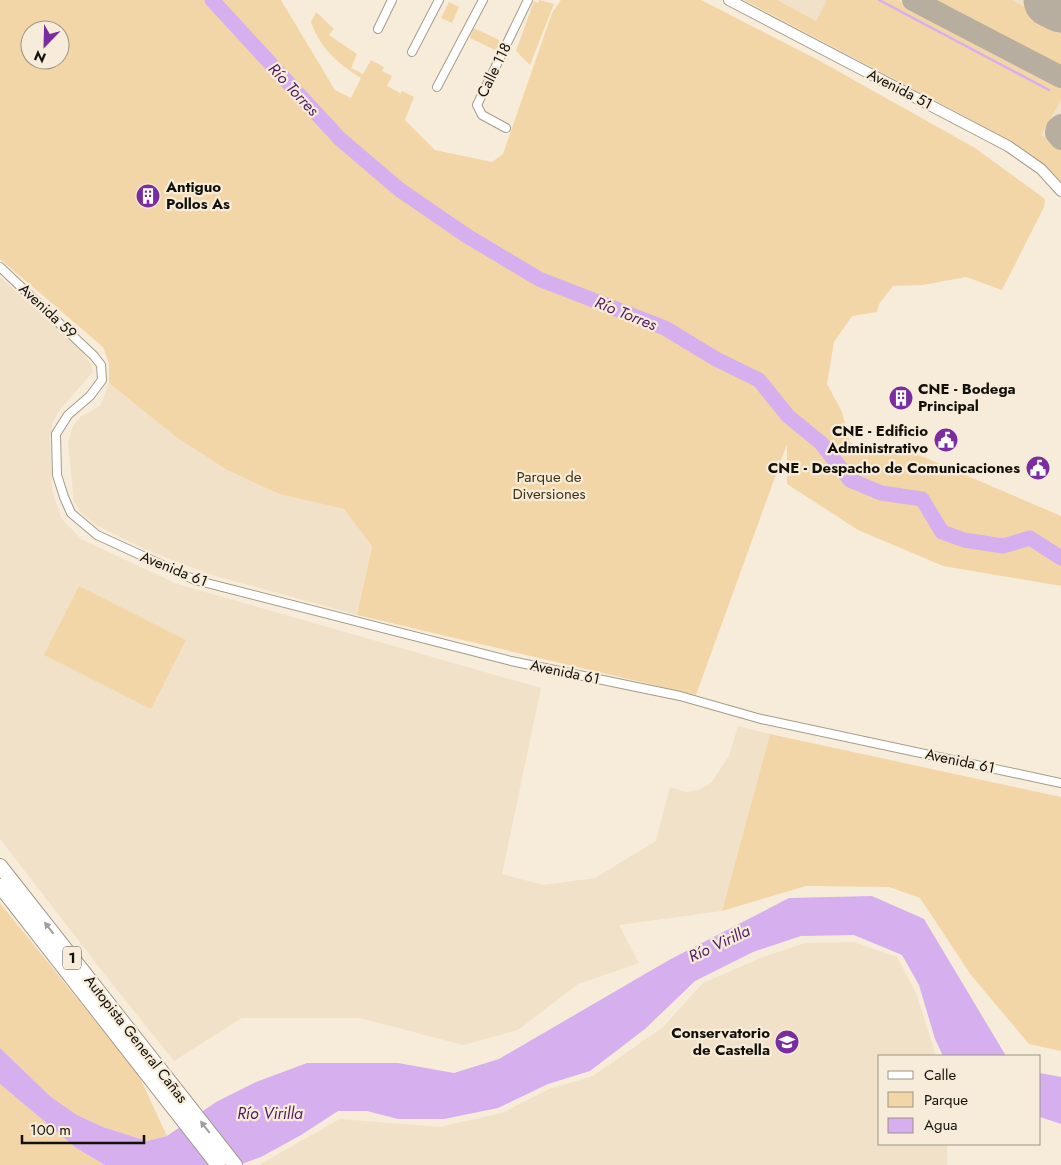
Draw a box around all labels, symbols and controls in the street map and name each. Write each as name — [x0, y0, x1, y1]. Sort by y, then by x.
north arrow — [20, 20, 70, 70]
street label: Calle 118 — [471, 39, 517, 101]
text: N — [31, 46, 49, 68]
water label: Río Torres — [263, 58, 325, 121]
street label: Avenida 51 — [864, 63, 936, 115]
place label: Antiguo Pollos As — [165, 176, 230, 215]
building icon: Antiguo Pollos As — [135, 183, 161, 209]
street label: Avenida 59 — [14, 278, 82, 344]
water label: Río Torres — [591, 291, 661, 337]
place label: CNE - Bodega Principal — [918, 378, 1016, 417]
building icon: CNE - Bodega Principal — [888, 385, 914, 411]
place label: CNE - Edificio Administrativo — [826, 420, 928, 459]
public building icon: CNE - Edificio Administrativo — [933, 427, 959, 453]
public building icon: CNE - Despacho de Comunicaciones — [1025, 455, 1051, 481]
place label: CNE - Despacho de Comunicaciones — [768, 457, 1020, 479]
park label: Parque de Diversiones — [512, 466, 586, 505]
street label: Avenida 61 — [137, 546, 211, 592]
street label: Avenida 61 — [528, 654, 602, 690]
street label: Avenida 61 — [923, 743, 997, 779]
water label: Río Virilla — [685, 919, 754, 968]
one-way arrow — [44, 922, 55, 935]
road number: 1 — [63, 946, 81, 970]
street label: Autopista General Cañas — [79, 970, 193, 1108]
place label: Conservatorio de Castella — [671, 1022, 770, 1061]
school or university icon: Conservatorio de Castella — [774, 1029, 800, 1055]
legend — [878, 1055, 1041, 1145]
text: Calle — [924, 1064, 956, 1086]
text: Parque — [924, 1089, 968, 1111]
water label: Río Virilla — [237, 1102, 303, 1125]
scale bar — [22, 1112, 145, 1144]
text: Agua — [924, 1114, 958, 1136]
text: 100 m — [30, 1119, 71, 1141]
one-way arrow — [199, 1120, 210, 1133]

